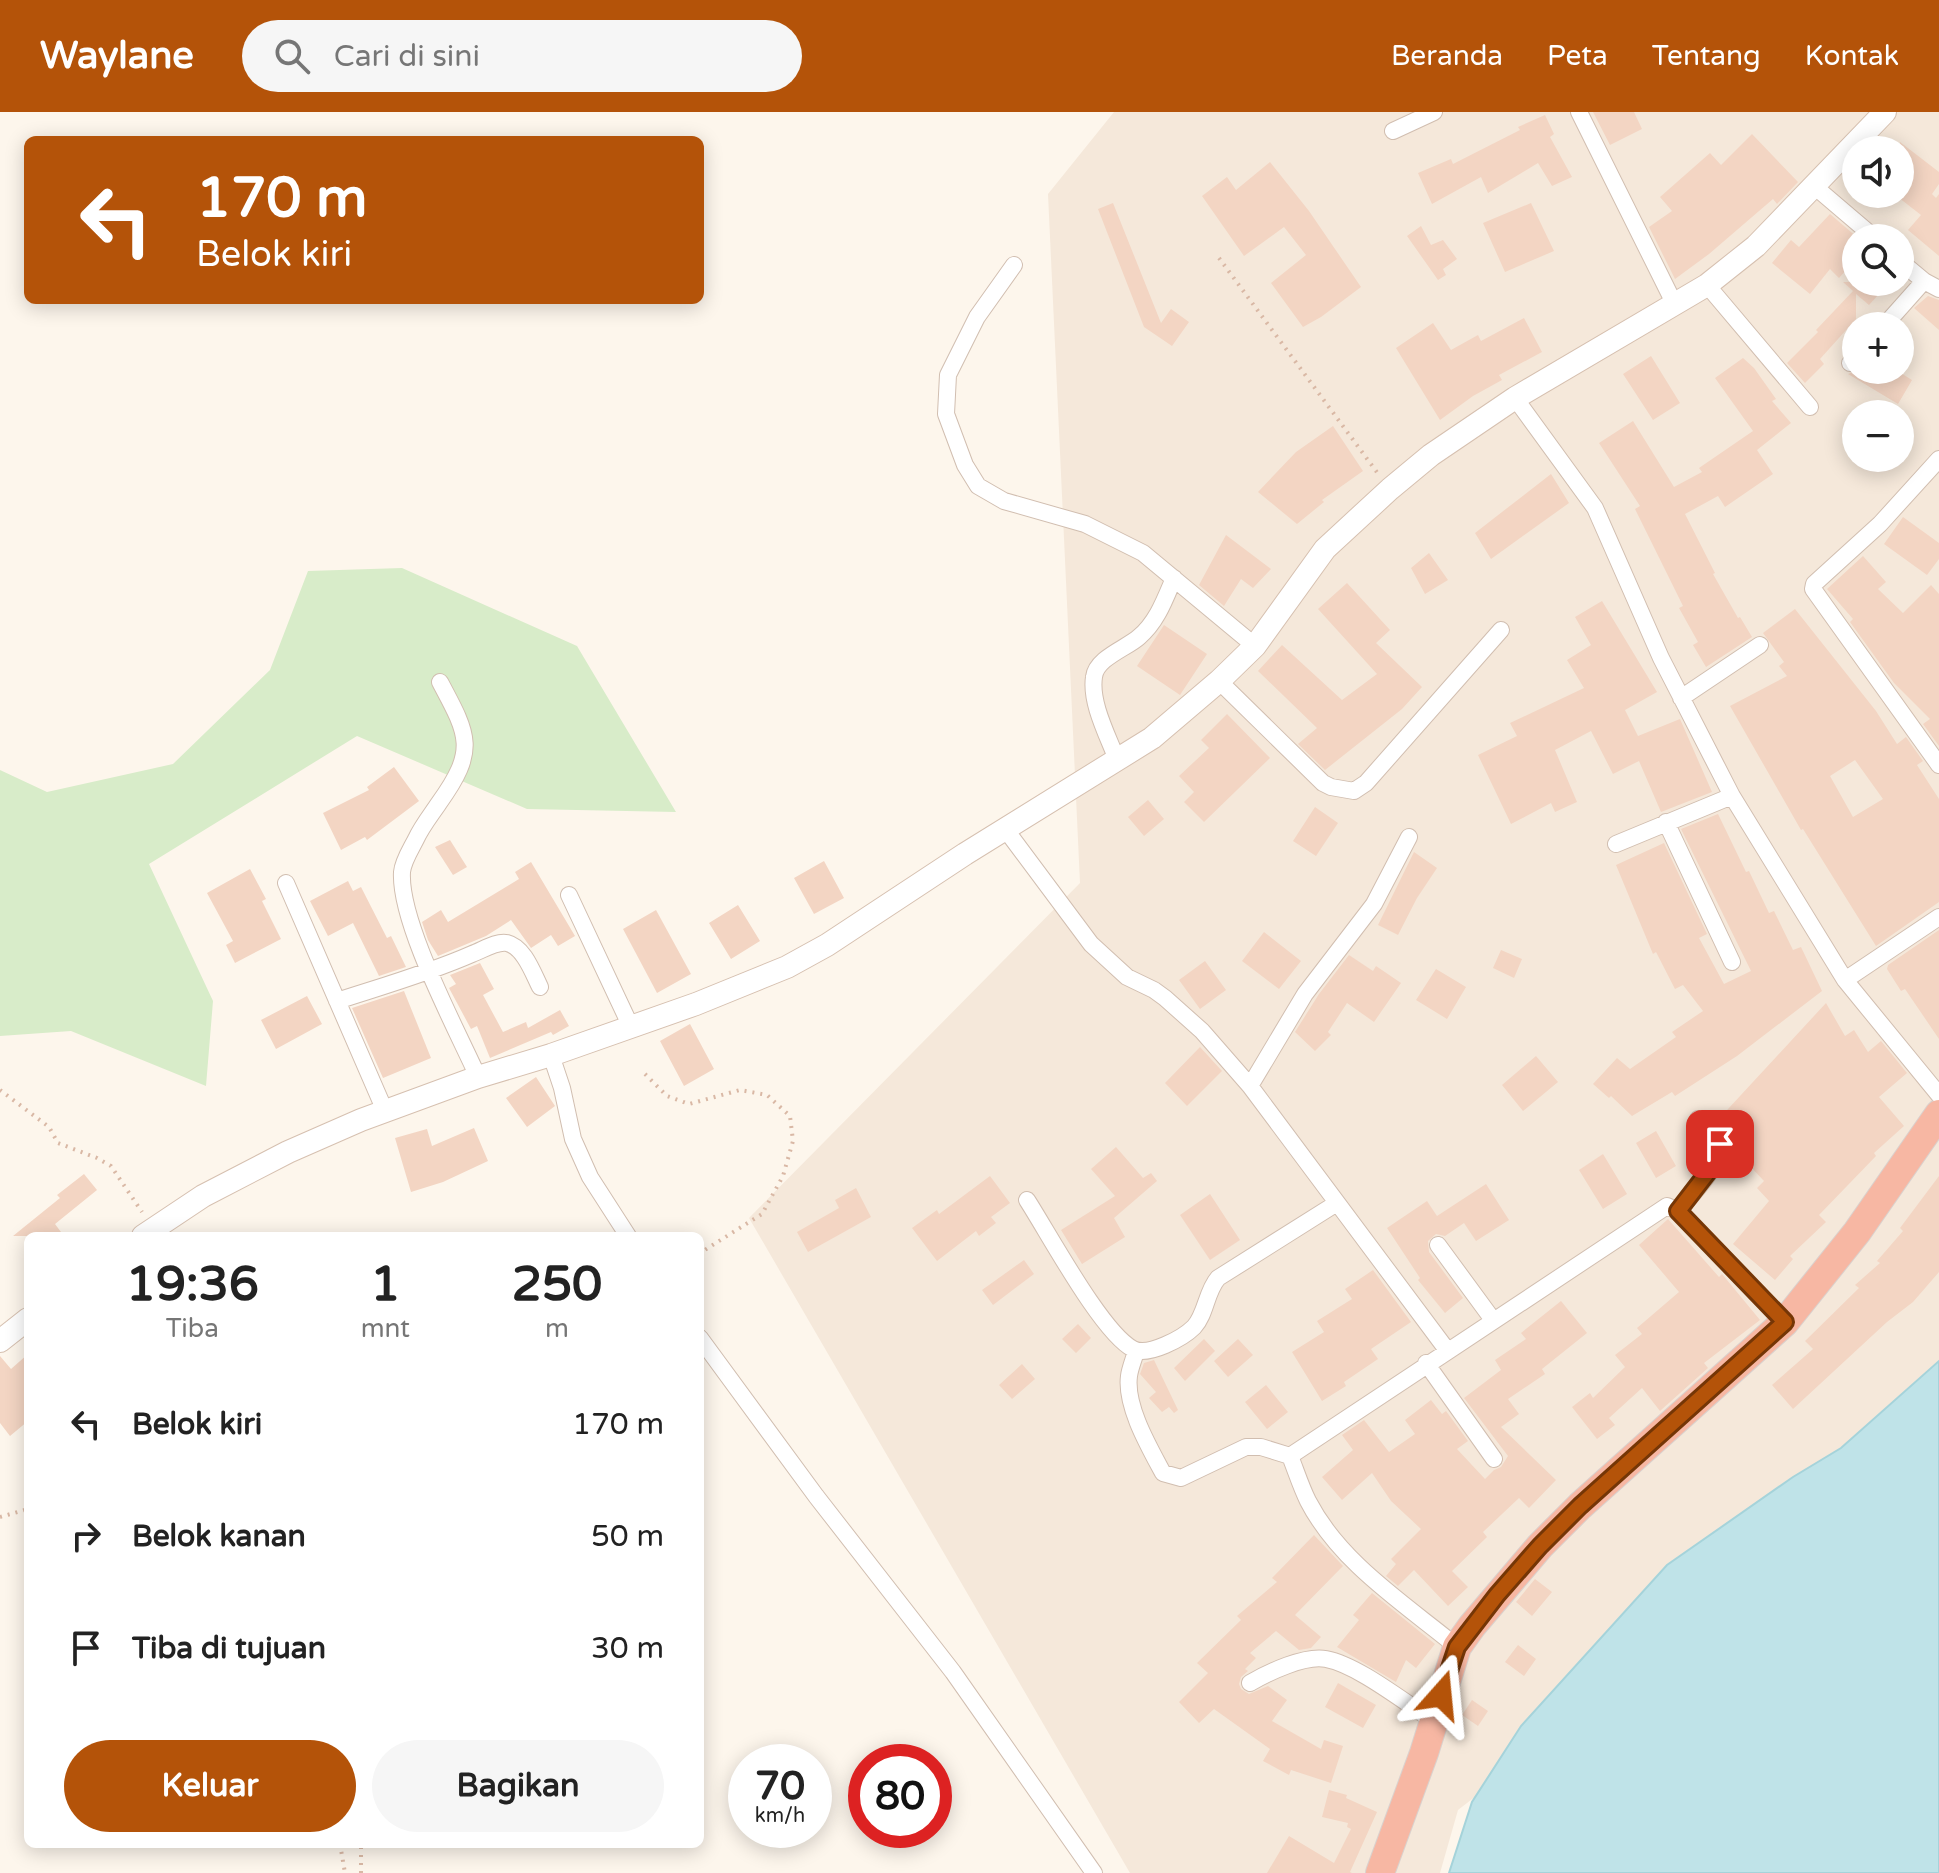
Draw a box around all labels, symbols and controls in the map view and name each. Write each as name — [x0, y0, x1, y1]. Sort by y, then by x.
search box — [242, 20, 802, 92]
text: Waylane — [40, 33, 194, 79]
icon: search — [270, 34, 314, 78]
text: Cari di sini — [334, 38, 480, 75]
text: Beranda — [1391, 39, 1503, 73]
text: Peta — [1547, 39, 1608, 73]
text: Tentang — [1652, 39, 1761, 73]
text: Kontak — [1805, 39, 1899, 73]
map controls — [1842, 136, 1914, 472]
button: sound — [1842, 136, 1914, 208]
text: 170 m — [196, 165, 367, 232]
icon: left — [64, 168, 168, 272]
button: search — [1842, 224, 1914, 296]
text: Belok kiri — [196, 233, 352, 276]
button: + — [1842, 312, 1914, 384]
button: − — [1842, 400, 1914, 472]
pin — [1686, 1110, 1754, 1178]
icon: arrive — [1698, 1122, 1742, 1166]
text: 19:36 — [126, 1256, 259, 1314]
text: 1 — [370, 1256, 400, 1314]
text: 250 — [512, 1256, 602, 1314]
text: Tiba — [166, 1313, 219, 1344]
text: mnt — [361, 1313, 410, 1344]
text: m — [545, 1313, 569, 1344]
icon: left — [64, 1402, 108, 1446]
text: Belok kiri — [132, 1406, 262, 1443]
text: 170 m — [572, 1406, 664, 1443]
icon: right — [64, 1514, 108, 1558]
text: Belok kanan — [132, 1518, 306, 1555]
text: 50 m — [591, 1518, 664, 1555]
icon: arrive — [64, 1626, 108, 1670]
text: Tiba di tujuan — [132, 1630, 326, 1667]
text: 30 m — [591, 1630, 664, 1667]
position arrow — [1399, 1653, 1483, 1737]
button: Keluar — [64, 1740, 356, 1832]
button: Bagikan — [372, 1740, 664, 1832]
speed limit sign: 80 — [848, 1744, 952, 1848]
text: 70 — [755, 1762, 805, 1810]
text: km/h — [755, 1804, 805, 1828]

